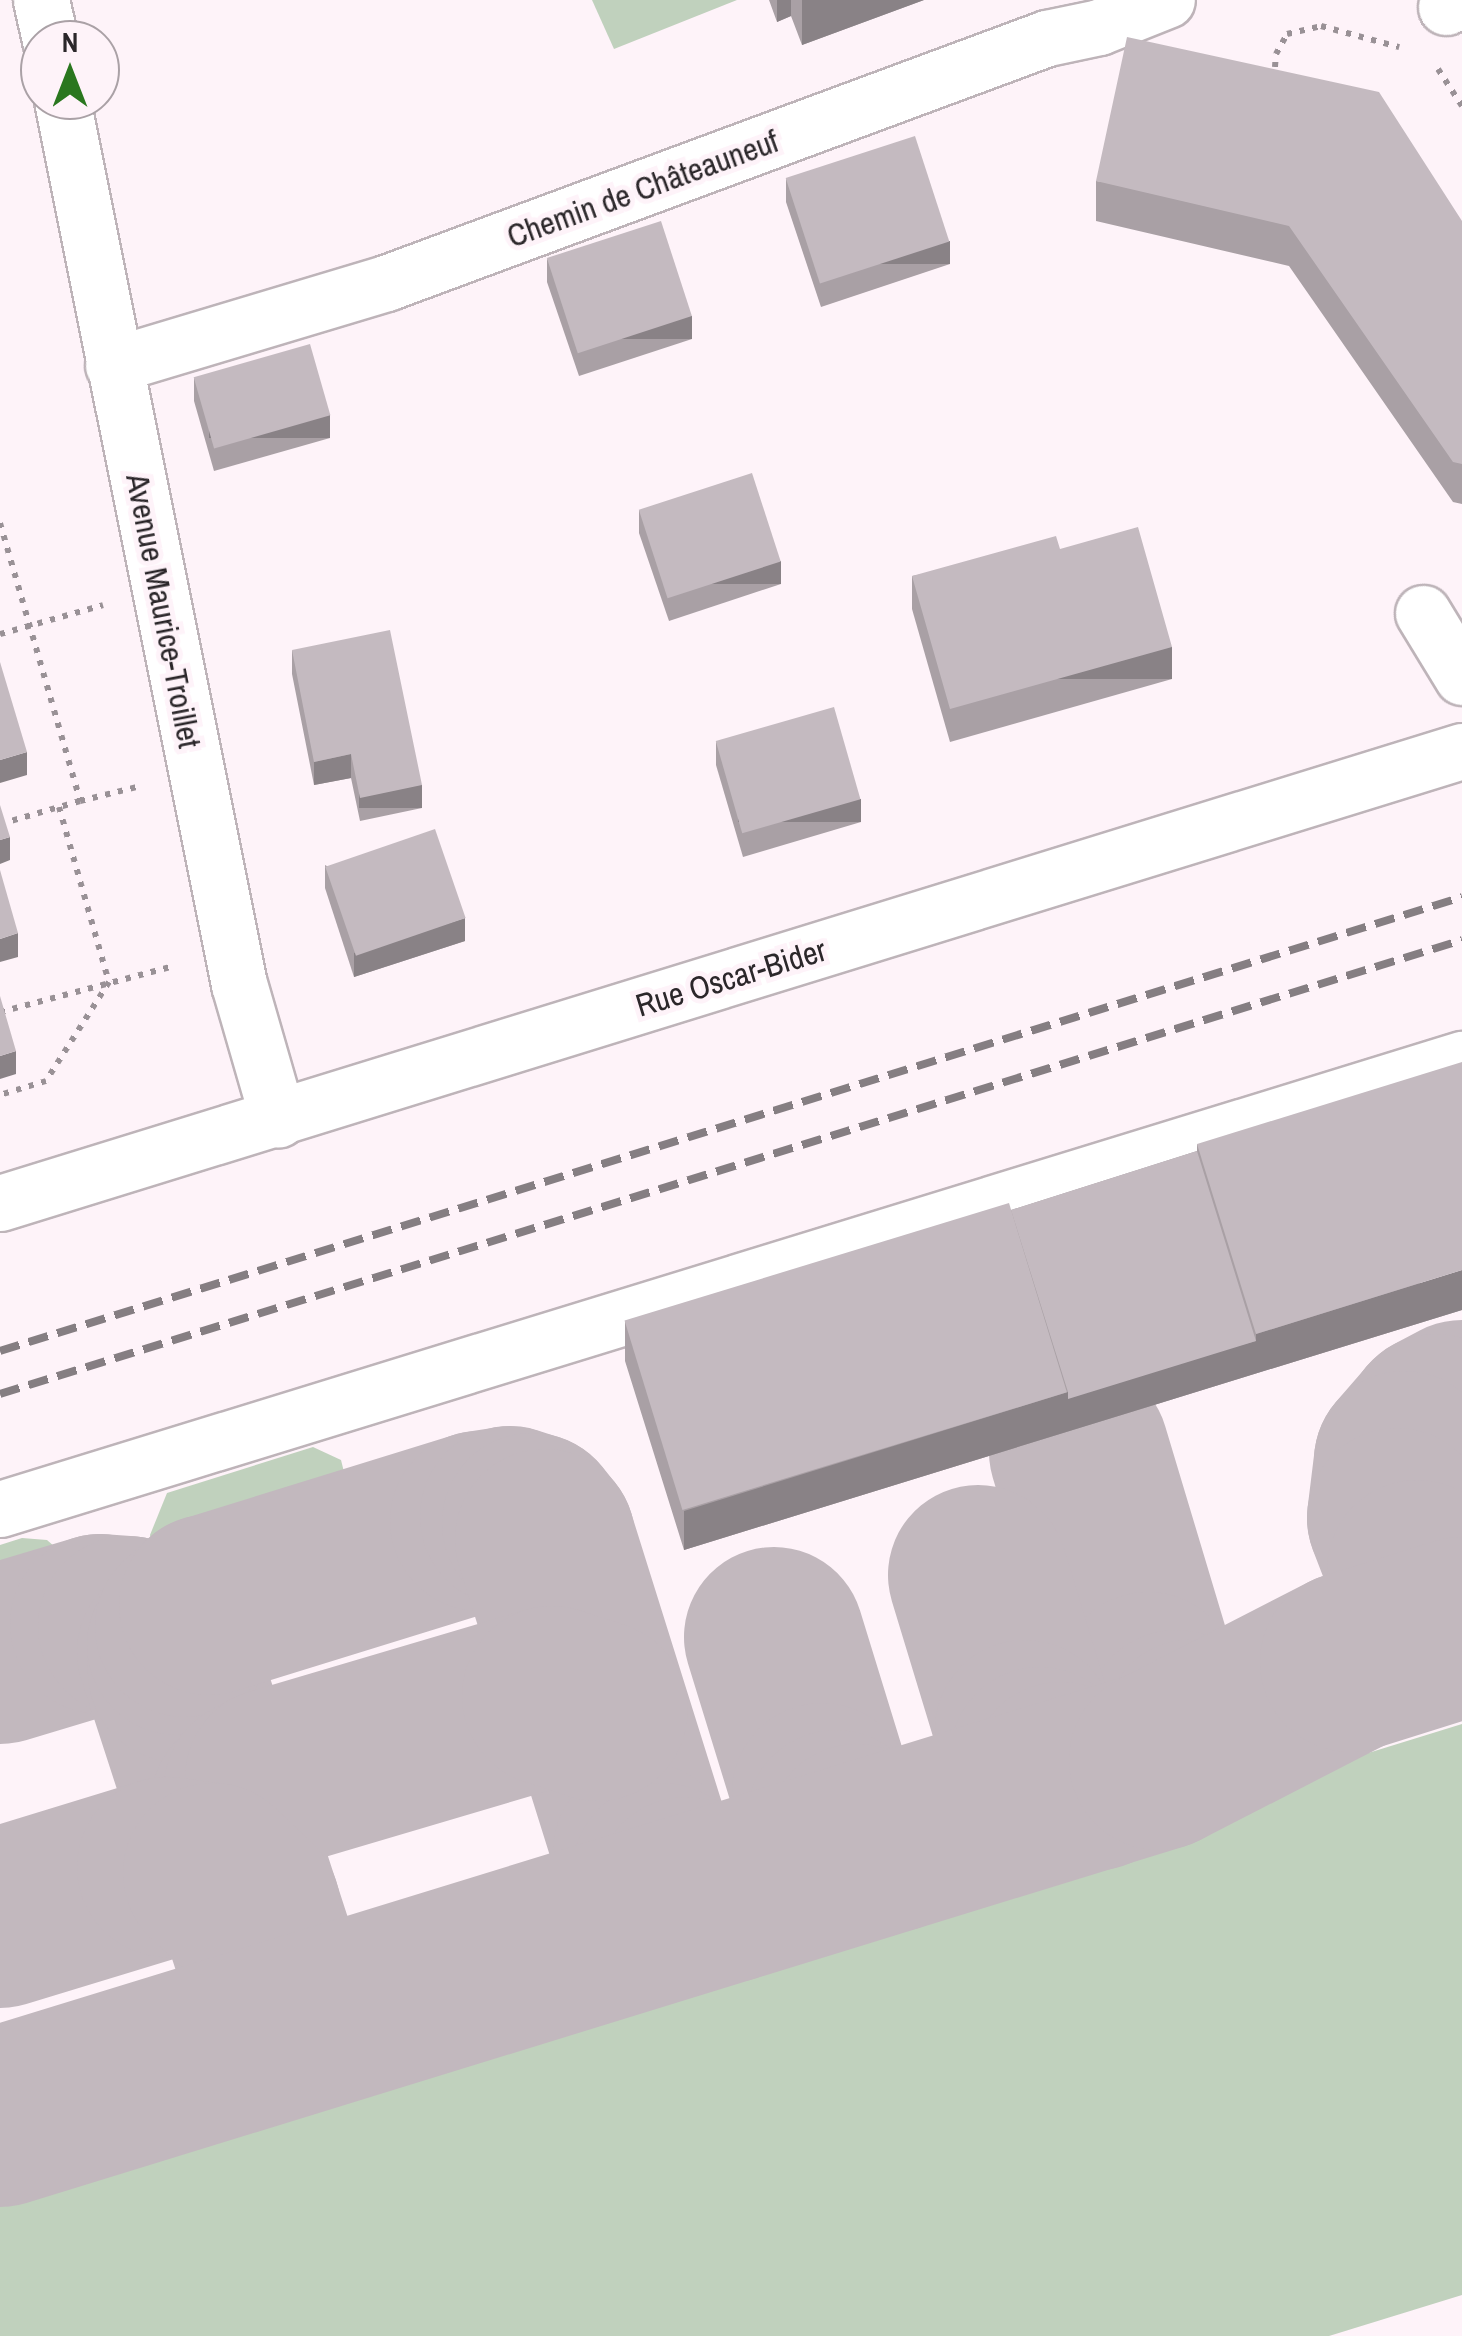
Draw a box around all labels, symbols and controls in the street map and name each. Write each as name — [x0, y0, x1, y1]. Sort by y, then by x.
north arrow — [20, 20, 120, 120]
text: N — [62, 23, 78, 61]
street label: Chemin de Châteauneuf — [502, 122, 784, 256]
street label: Avenue Maurice-Troillet — [118, 471, 208, 751]
street label: Rue Oscar-Bider — [631, 931, 831, 1025]

